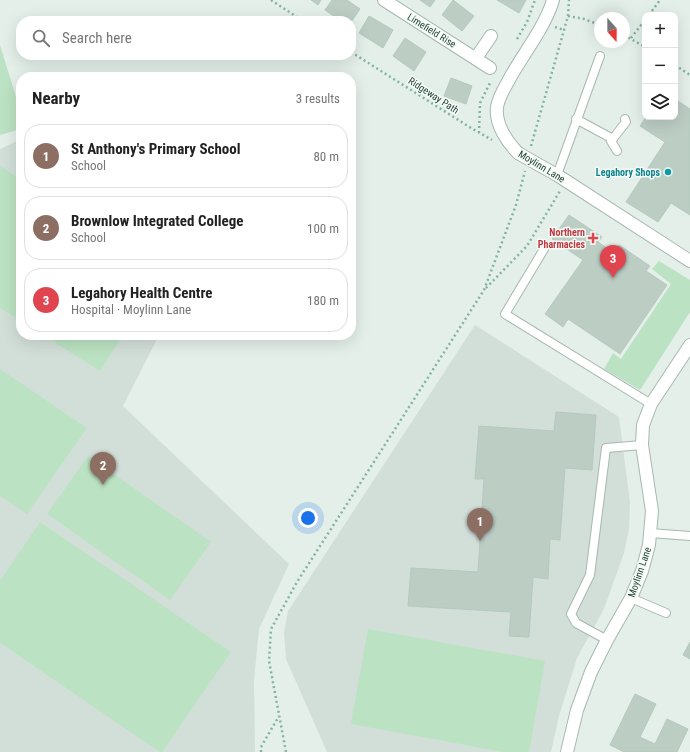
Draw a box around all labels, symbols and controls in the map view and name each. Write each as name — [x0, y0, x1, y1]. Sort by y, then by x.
street label: Limefield Rise — [405, 11, 458, 50]
north arrow — [594, 12, 630, 48]
map controls — [642, 12, 678, 120]
button: + — [642, 12, 678, 48]
search box — [16, 16, 356, 60]
icon: search — [30, 27, 52, 49]
text: Search here — [62, 29, 132, 47]
button: − — [642, 48, 678, 84]
street label: Ridgeway Path — [406, 75, 461, 116]
button: layers — [642, 84, 678, 120]
text: Nearby — [32, 88, 80, 108]
text: 3 results — [296, 91, 340, 106]
text: St Anthony's Primary School — [71, 140, 241, 158]
street label: Moylinn Lane — [516, 148, 567, 185]
text: 1 — [43, 149, 49, 164]
text: 80 m — [313, 149, 339, 164]
text: School — [71, 158, 106, 173]
place label: Legahory Shops — [596, 167, 660, 178]
marker: Legahory Shops — [663, 167, 673, 177]
text: Brownlow Integrated College — [71, 212, 243, 230]
text: 2 — [43, 221, 49, 236]
text: 100 m — [307, 221, 339, 236]
place label: Northern Pharmacies — [538, 227, 585, 250]
text: School — [71, 230, 106, 245]
marker: Northern Pharmacies — [588, 233, 598, 243]
pin: 3 — [600, 245, 626, 278]
text: Legahory Health Centre — [71, 284, 212, 302]
text: 3 — [43, 293, 49, 308]
text: 180 m — [307, 293, 339, 308]
text: Hospital · Moylinn Lane — [71, 302, 191, 317]
pin: 2 — [90, 452, 116, 485]
your location — [298, 508, 318, 528]
pin: 1 — [467, 508, 493, 541]
street label: Moylinn Lane — [626, 545, 653, 599]

